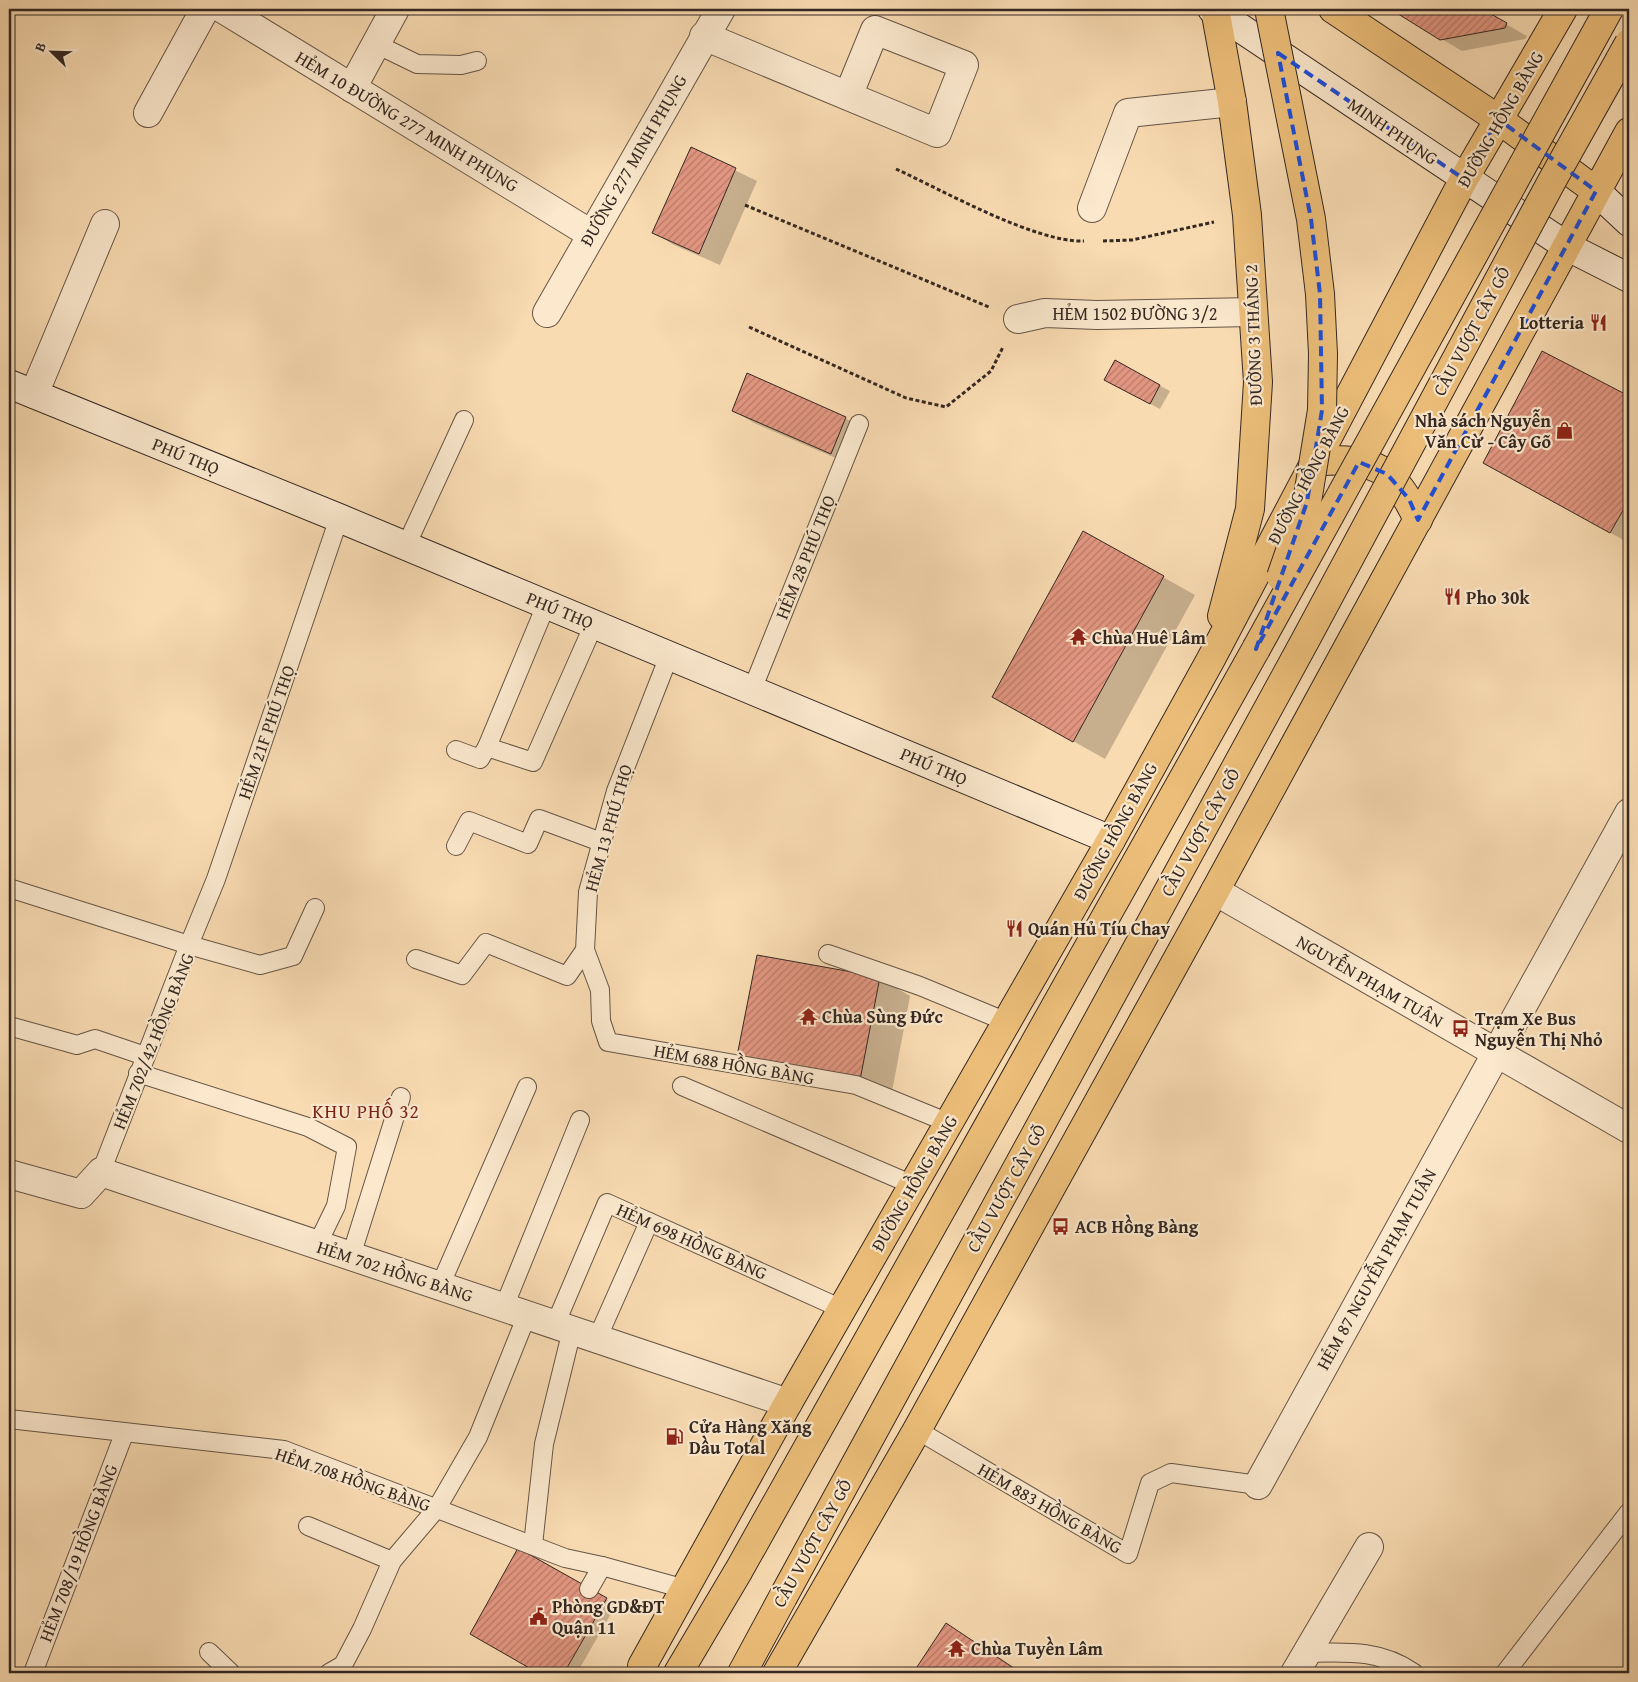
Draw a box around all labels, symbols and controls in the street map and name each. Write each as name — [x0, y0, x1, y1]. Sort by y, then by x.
north arrow — [28, 28, 78, 78]
text: B — [29, 39, 51, 55]
street label: HẺM 10 ĐƯỜNG 277 MINH PHỤNG — [290, 44, 524, 199]
street label: ĐƯỜNG HỒNG BÀNG — [1449, 45, 1550, 192]
street label: ĐƯỜNG 277 MINH PHỤNG — [573, 69, 694, 251]
street label: MINH PHỤNG — [1342, 91, 1444, 171]
street label: CẦU VƯỢT CÂY GÕ — [1425, 261, 1517, 400]
street label: ĐƯỜNG 3 THÁNG 2 — [1237, 264, 1269, 406]
street label: HẺM 1502 ĐƯỜNG 3/2 — [1052, 300, 1218, 327]
place label: Lotteria — [1520, 309, 1585, 336]
restaurant icon: Lotteria — [1588, 312, 1608, 332]
street label: ĐƯỜNG HỒNG BÀNG — [1259, 400, 1356, 549]
place label: Nhà sách Nguyễn Văn Cừ - Cây Gõ — [1415, 407, 1551, 455]
shop icon: Nhà sách Nguyễn Văn Cừ - Cây Gõ — [1555, 420, 1575, 440]
street label: PHÚ THỌ — [148, 430, 224, 482]
street label: HẺM 28 PHÚ THỌ — [768, 491, 842, 623]
street label: PHÚ THỌ — [522, 584, 598, 636]
place label: Pho 30k — [1466, 584, 1530, 611]
restaurant icon: Pho 30k — [1442, 587, 1462, 607]
place label: Chùa Huê Lâm — [1092, 624, 1207, 651]
temple icon: Chùa Huê Lâm — [1068, 627, 1088, 647]
street label: HẺM 21F PHÚ THỌ — [230, 661, 302, 803]
street label: PHÚ THỌ — [896, 740, 972, 792]
street label: ĐƯỜNG HỒNG BÀNG — [1065, 756, 1164, 905]
street label: HẺM 13 PHÚ THỌ — [577, 761, 639, 895]
street label: CẦU VƯỢT CÂY GÕ — [1153, 762, 1246, 901]
place label: Quán Hủ Tíu Chay — [1028, 915, 1171, 942]
restaurant icon: Quán Hủ Tíu Chay — [1004, 918, 1024, 938]
street label: NGUYỄN PHẠM TUÂN — [1291, 928, 1449, 1034]
street label: HẺM 702/42 HỒNG BÀNG — [104, 948, 201, 1133]
place label: Chùa Sùng Đức — [822, 1003, 943, 1030]
place label: Trạm Xe Bus Nguyễn Thị Nhỏ — [1475, 1005, 1603, 1053]
temple icon: Chùa Sùng Đức — [798, 1006, 818, 1026]
bus stop icon: Trạm Xe Bus Nguyễn Thị Nhỏ — [1451, 1018, 1471, 1038]
street label: HẺM 688 HỒNG BÀNG — [652, 1036, 817, 1091]
district label: KHU PHỐ 32 — [312, 1097, 420, 1125]
street label: ĐƯỜNG HỒNG BÀNG — [863, 1109, 964, 1256]
street label: CẦU VƯỢT CÂY GÕ — [959, 1118, 1052, 1257]
street label: HẺM 87 NGUYỄN PHẠM TUÂN — [1309, 1163, 1443, 1375]
street label: HẺM 698 HỒNG BÀNG — [612, 1195, 772, 1287]
place label: ACB Hồng Bàng — [1075, 1213, 1199, 1240]
bus stop icon: ACB Hồng Bàng — [1051, 1216, 1071, 1236]
street label: HẺM 702 HỒNG BÀNG — [314, 1232, 477, 1309]
place label: Cửa Hàng Xăng Dầu Total — [689, 1413, 812, 1461]
fuel station icon: Cửa Hàng Xăng Dầu Total — [665, 1426, 685, 1446]
street label: HẺM 708 HỒNG BÀNG — [272, 1439, 435, 1518]
street label: HẺM 883 HỒNG BÀNG — [973, 1455, 1128, 1560]
street label: HẺM 708/19 HỒNG BÀNG — [31, 1460, 124, 1646]
street label: CẦU VƯỢT CÂY GÕ — [765, 1473, 858, 1612]
place label: Phòng GD&ĐT Quận 11 — [552, 1593, 665, 1641]
public building icon: Phòng GD&ĐT Quận 11 — [528, 1606, 548, 1626]
place label: Chùa Tuyền Lâm — [971, 1635, 1104, 1662]
temple icon: Chùa Tuyền Lâm — [947, 1638, 967, 1658]

